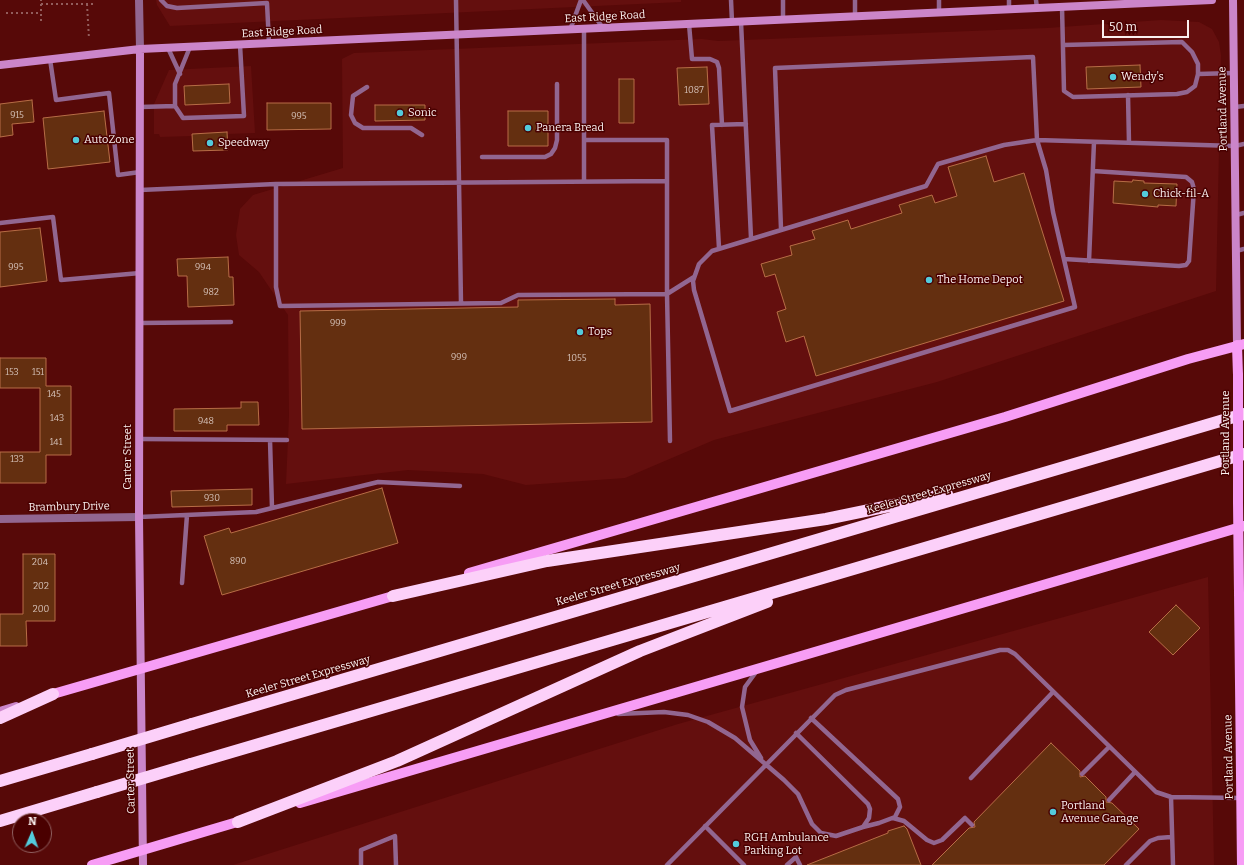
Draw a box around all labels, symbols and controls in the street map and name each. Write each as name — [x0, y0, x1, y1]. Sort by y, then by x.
street label: East Ridge Road — [564, 8, 646, 26]
scale bar — [1104, 12, 1191, 38]
text: 50 m — [1109, 20, 1137, 34]
street label: East Ridge Road — [241, 23, 323, 41]
street label: Portland Avenue — [1216, 66, 1230, 152]
place label: Wendy's — [1121, 70, 1164, 84]
marker: Wendy's — [1108, 72, 1118, 82]
house number: 1087 — [684, 85, 704, 95]
place label: Sonic — [408, 106, 437, 120]
marker: Sonic — [395, 108, 405, 118]
house number: 915 — [10, 110, 24, 120]
house number: 995 — [291, 111, 307, 121]
place label: Panera Bread — [536, 121, 604, 135]
marker: Panera Bread — [523, 123, 533, 133]
place label: AutoZone — [84, 133, 134, 147]
marker: AutoZone — [71, 135, 81, 145]
place label: Speedway — [218, 136, 269, 150]
marker: Speedway — [205, 138, 215, 148]
place label: Chick-fil-A — [1153, 187, 1209, 201]
marker: Chick-fil-A — [1140, 189, 1150, 199]
house number: 995 — [8, 262, 24, 272]
house number: 994 — [195, 262, 211, 272]
place label: The Home Depot — [937, 273, 1023, 287]
marker: The Home Depot — [924, 275, 934, 285]
house number: 982 — [203, 287, 219, 297]
house number: 999 — [330, 318, 346, 328]
place label: Tops — [588, 325, 612, 339]
marker: Tops — [575, 327, 585, 337]
house number: 999 — [451, 352, 467, 362]
house number: 1055 — [567, 353, 587, 363]
house number: 153 — [5, 367, 19, 377]
house number: 151 — [32, 367, 44, 377]
house number: 145 — [47, 389, 61, 399]
street label: Portland Avenue — [1219, 391, 1233, 475]
house number: 143 — [50, 413, 64, 423]
house number: 948 — [198, 416, 214, 426]
street label: Carter Street — [121, 424, 135, 490]
house number: 141 — [50, 437, 62, 447]
house number: 133 — [10, 454, 24, 464]
street label: Keeler Street Expressway — [865, 469, 993, 517]
house number: 930 — [204, 493, 220, 503]
street label: Brambury Drive — [28, 500, 110, 514]
house number: 890 — [230, 556, 246, 566]
house number: 204 — [32, 557, 48, 567]
street label: Keeler Street Expressway — [554, 561, 682, 609]
house number: 202 — [33, 581, 49, 591]
house number: 200 — [33, 604, 49, 614]
street label: Keeler Street Expressway — [244, 653, 372, 701]
street label: Portland Avenue — [1222, 714, 1236, 800]
street label: Carter Street — [124, 748, 138, 814]
place label: Portland Avenue Garage — [1061, 799, 1138, 825]
marker: Portland Avenue Garage — [1048, 807, 1058, 817]
north arrow — [12, 813, 52, 853]
text: N — [28, 815, 37, 828]
place label: RGH Ambulance Parking Lot — [744, 831, 829, 857]
marker: RGH Ambulance Parking Lot — [731, 839, 741, 849]

